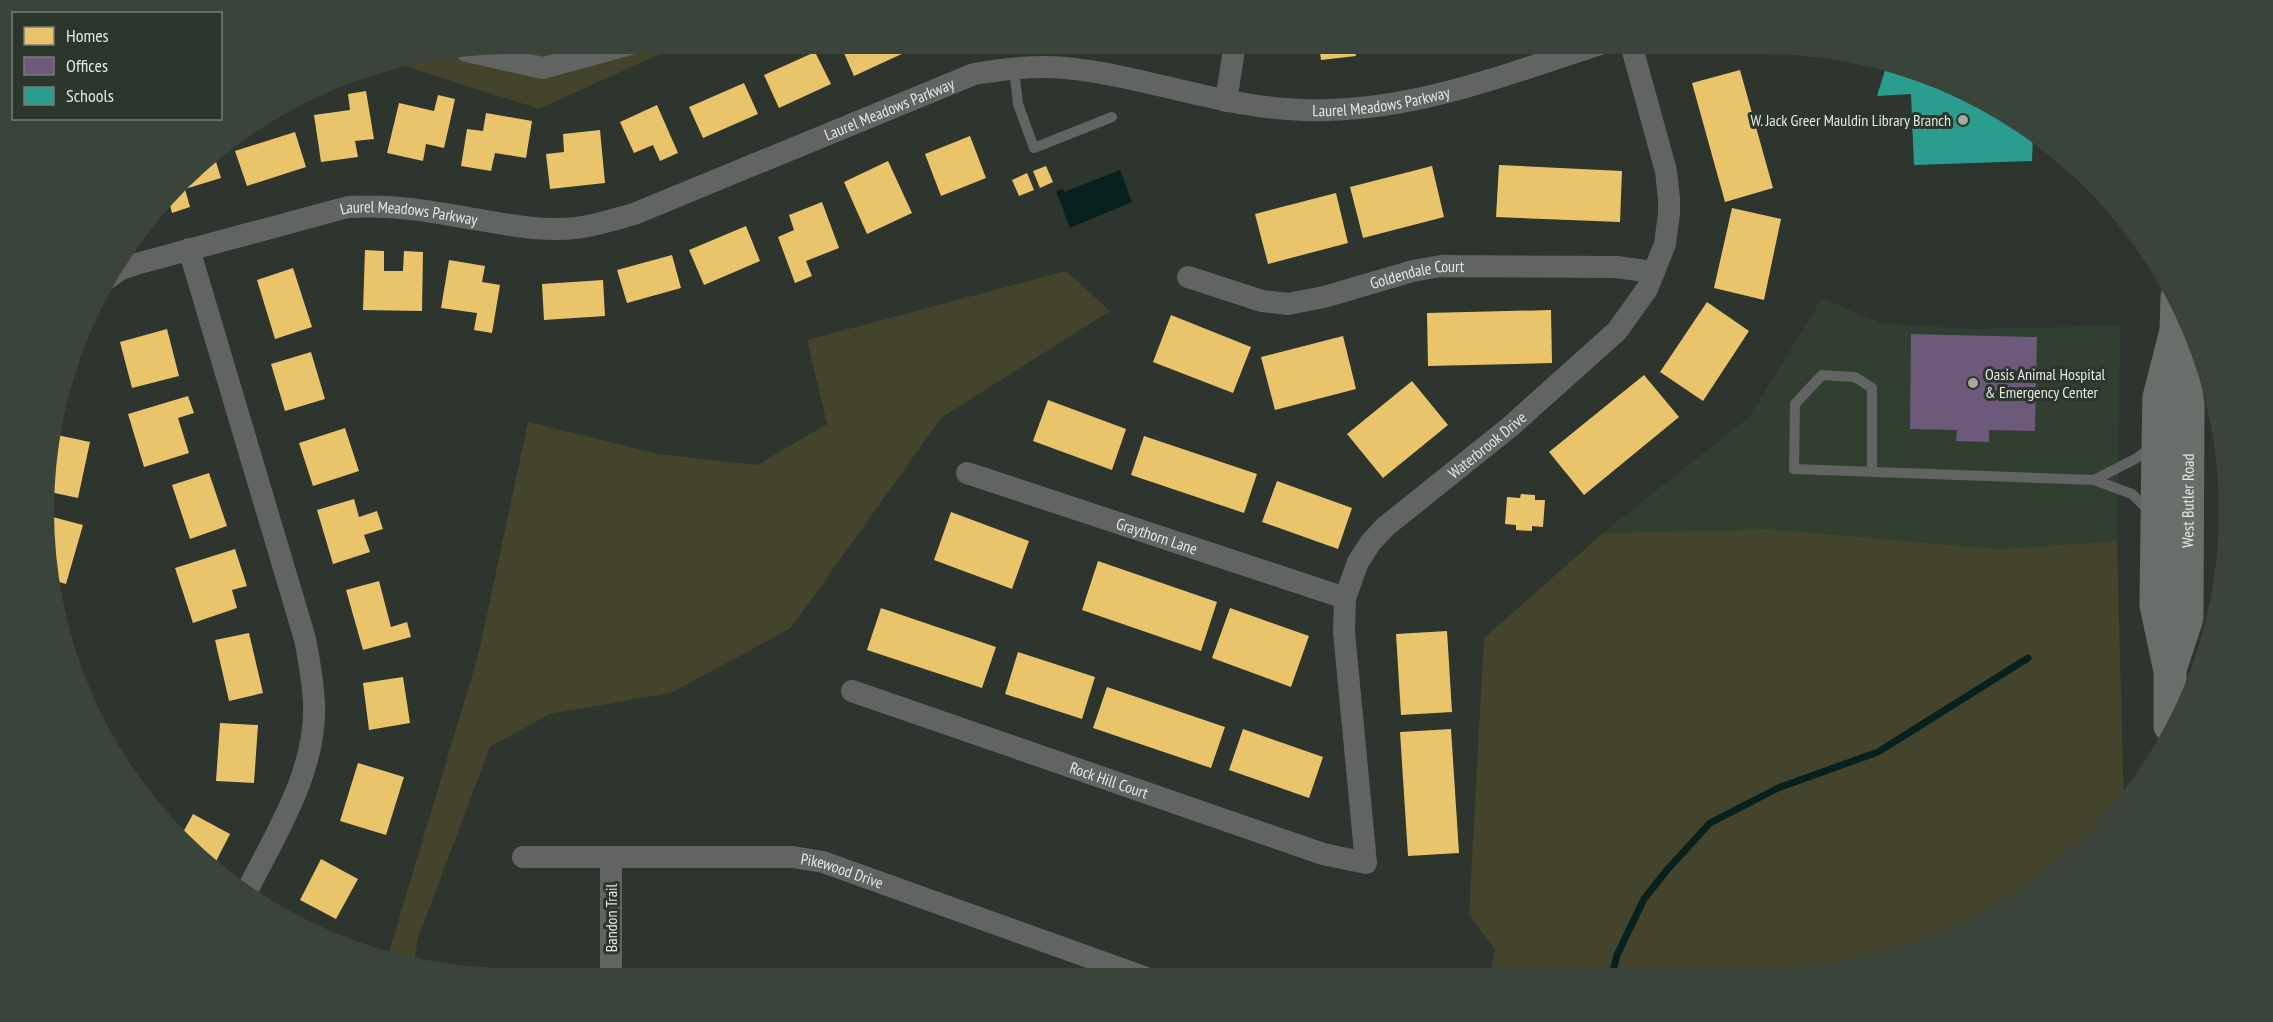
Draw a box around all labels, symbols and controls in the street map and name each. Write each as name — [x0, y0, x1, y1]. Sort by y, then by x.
legend — [12, 12, 222, 120]
text: Homes — [66, 24, 109, 47]
text: Offices — [66, 54, 108, 77]
street label: Laurel Meadows Parkway — [821, 73, 957, 145]
street label: Laurel Meadows Parkway — [1312, 82, 1452, 120]
text: Schools — [66, 84, 114, 107]
place label: W. Jack Greer Mauldin Library Branch — [1750, 110, 1951, 130]
marker: W. Jack Greer Mauldin Library Branch — [1956, 113, 1970, 127]
street label: Laurel Meadows Parkway — [338, 196, 479, 229]
street label: Goldendale Court — [1368, 256, 1465, 293]
place label: Oasis Animal Hospital & Emergency Center — [1985, 364, 2106, 402]
marker: Oasis Animal Hospital & Emergency Center — [1966, 376, 1980, 390]
street label: Waterbrook Drive — [1444, 407, 1530, 483]
street label: West Butler Road — [2177, 453, 2198, 548]
street label: Graythorn Lane — [1114, 513, 1200, 559]
street label: Rock Hill Court — [1067, 757, 1152, 803]
street label: Pikewood Drive — [799, 848, 886, 893]
street label: Bandon Trail — [601, 883, 621, 952]

